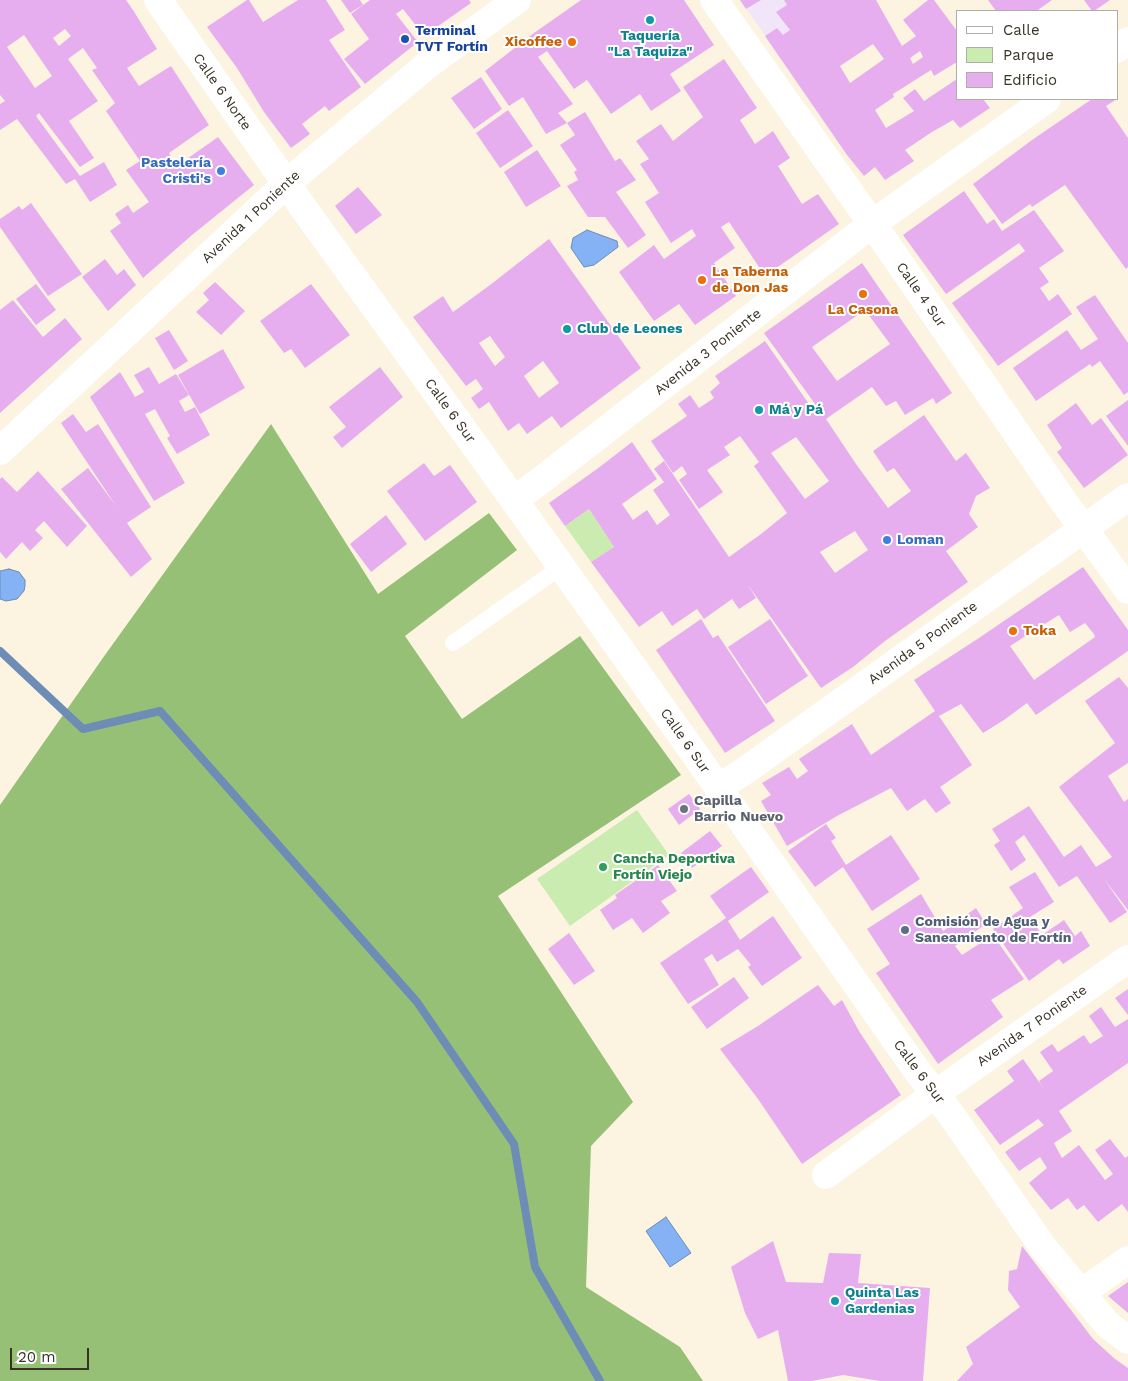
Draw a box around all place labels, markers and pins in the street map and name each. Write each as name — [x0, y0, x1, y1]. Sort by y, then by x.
marker: Taquería "La Taquiza" — [644, 14, 656, 26]
place label: Terminal TVT Fortín — [415, 23, 488, 56]
place label: Taquería "La Taquiza" — [607, 28, 693, 60]
marker: Terminal TVT Fortín — [399, 33, 411, 45]
place label: Xicoffee — [505, 34, 562, 50]
marker: Xicoffee — [566, 36, 578, 48]
place label: Pastelería Cristi's — [141, 155, 211, 188]
marker: Pastelería Cristi's — [215, 165, 227, 177]
place label: La Taberna de Don Jas — [712, 264, 788, 296]
marker: La Taberna de Don Jas — [696, 274, 708, 286]
marker: La Casona — [857, 288, 869, 300]
place label: La Casona — [828, 302, 898, 318]
place label: Club de Leones — [577, 321, 683, 337]
marker: Club de Leones — [561, 323, 573, 335]
place label: Má y Pá — [769, 402, 823, 418]
marker: Má y Pá — [753, 404, 765, 416]
place label: Loman — [897, 532, 944, 548]
marker: Loman — [881, 534, 893, 546]
place label: Toka — [1023, 623, 1056, 639]
marker: Toka — [1007, 625, 1019, 637]
place label: Capilla Barrio Nuevo — [694, 793, 783, 826]
marker: Capilla Barrio Nuevo — [678, 803, 690, 815]
place label: Cancha Deportiva Fortín Viejo — [613, 851, 735, 884]
marker: Cancha Deportiva Fortín Viejo — [597, 861, 609, 873]
place label: Comisión de Agua y Saneamiento de Fortín — [915, 914, 1071, 946]
marker: Comisión de Agua y Saneamiento de Fortín — [899, 924, 911, 936]
place label: Quinta Las Gardenias — [845, 1285, 919, 1318]
marker: Quinta Las Gardenias — [829, 1295, 841, 1307]

